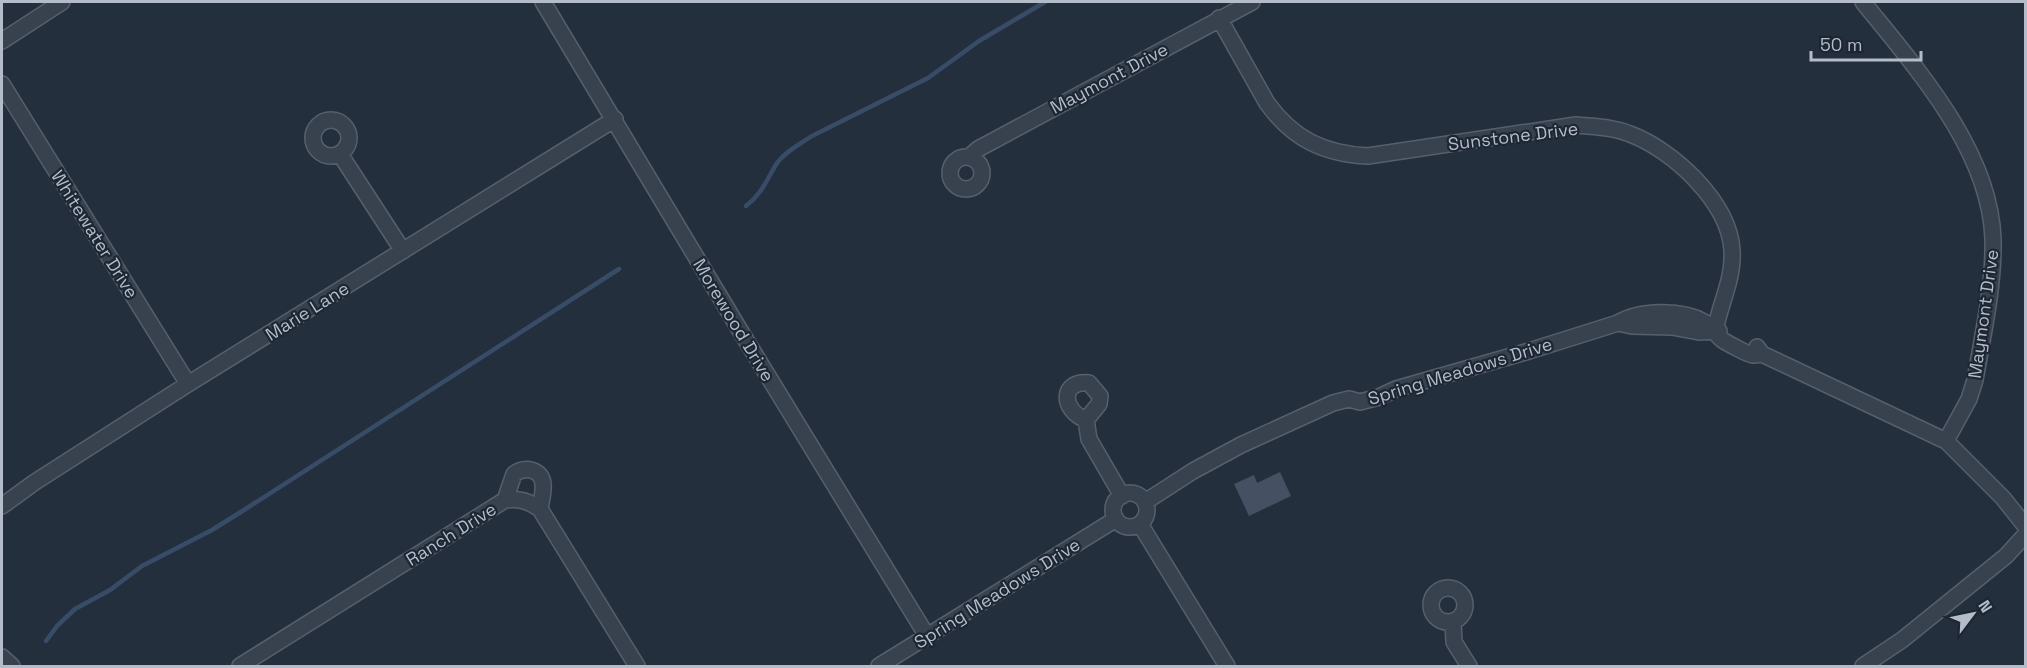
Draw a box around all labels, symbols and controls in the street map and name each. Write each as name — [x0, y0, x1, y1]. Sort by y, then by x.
scale bar — [1811, 24, 1920, 62]
text: 50 m — [1820, 33, 1862, 56]
street label: Maymont Drive — [1046, 37, 1172, 119]
street label: Sunstone Drive — [1447, 117, 1579, 155]
street label: Whitewater Drive — [46, 166, 144, 302]
street label: Maymont Drive — [1963, 248, 2003, 380]
street label: Morewood Drive — [688, 254, 780, 386]
street label: Marie Lane — [261, 276, 353, 346]
street label: Spring Meadows Drive — [1365, 332, 1555, 410]
street label: Ranch Drive — [402, 497, 500, 571]
street label: Spring Meadows Drive — [910, 533, 1084, 653]
north arrow — [1943, 584, 2003, 644]
text: N — [1974, 596, 1997, 616]

